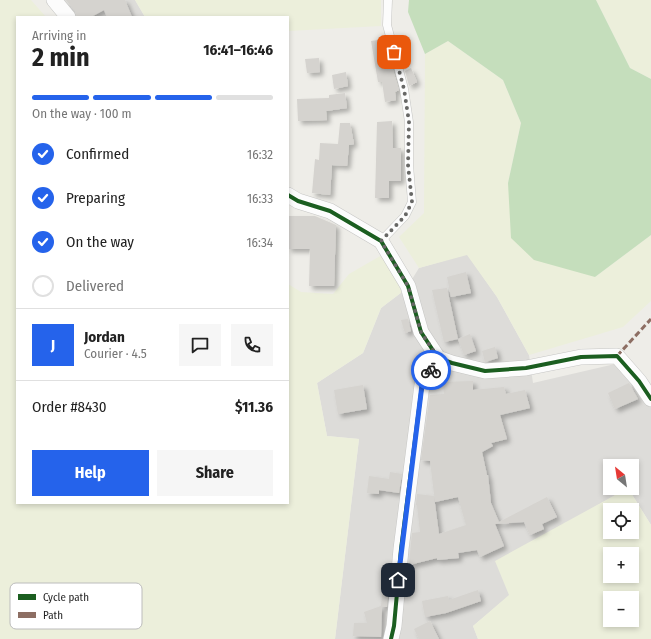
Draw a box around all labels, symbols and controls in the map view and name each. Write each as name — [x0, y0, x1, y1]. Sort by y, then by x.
text: Arriving in — [32, 28, 86, 43]
pin — [377, 35, 411, 69]
text: 16:41–16:46 — [203, 41, 273, 59]
icon: bag — [383, 41, 405, 63]
text: 2 min — [32, 42, 90, 73]
text: On the way · 100 m — [32, 106, 132, 121]
icon: check — [32, 143, 54, 165]
text: Confirmed — [66, 145, 129, 163]
text: 16:32 — [247, 147, 273, 162]
icon: check — [32, 187, 54, 209]
text: Preparing — [66, 189, 125, 207]
text: 16:33 — [247, 191, 273, 206]
icon: check — [32, 231, 54, 253]
text: On the way — [66, 233, 134, 251]
text: 16:34 — [247, 235, 273, 250]
text: Delivered — [66, 277, 124, 295]
button: chat — [179, 324, 221, 366]
button: phone — [231, 324, 273, 366]
text: Jordan — [84, 328, 125, 346]
text: J — [51, 336, 55, 354]
text: Courier · 4.5 — [84, 346, 147, 361]
courier — [411, 350, 451, 390]
icon: bike — [420, 359, 442, 381]
text: Order #8430 — [32, 398, 107, 416]
text: $11.36 — [235, 398, 273, 416]
button: Help — [32, 450, 149, 496]
button: Share — [157, 450, 273, 496]
north arrow — [603, 459, 639, 495]
map controls — [603, 459, 639, 627]
button: locate — [603, 503, 639, 539]
button: + — [603, 547, 639, 583]
pin — [381, 563, 415, 597]
icon: home — [387, 569, 409, 591]
legend — [10, 583, 142, 629]
text: Cycle path — [43, 591, 89, 604]
button: − — [603, 591, 639, 627]
text: Path — [43, 609, 63, 622]

